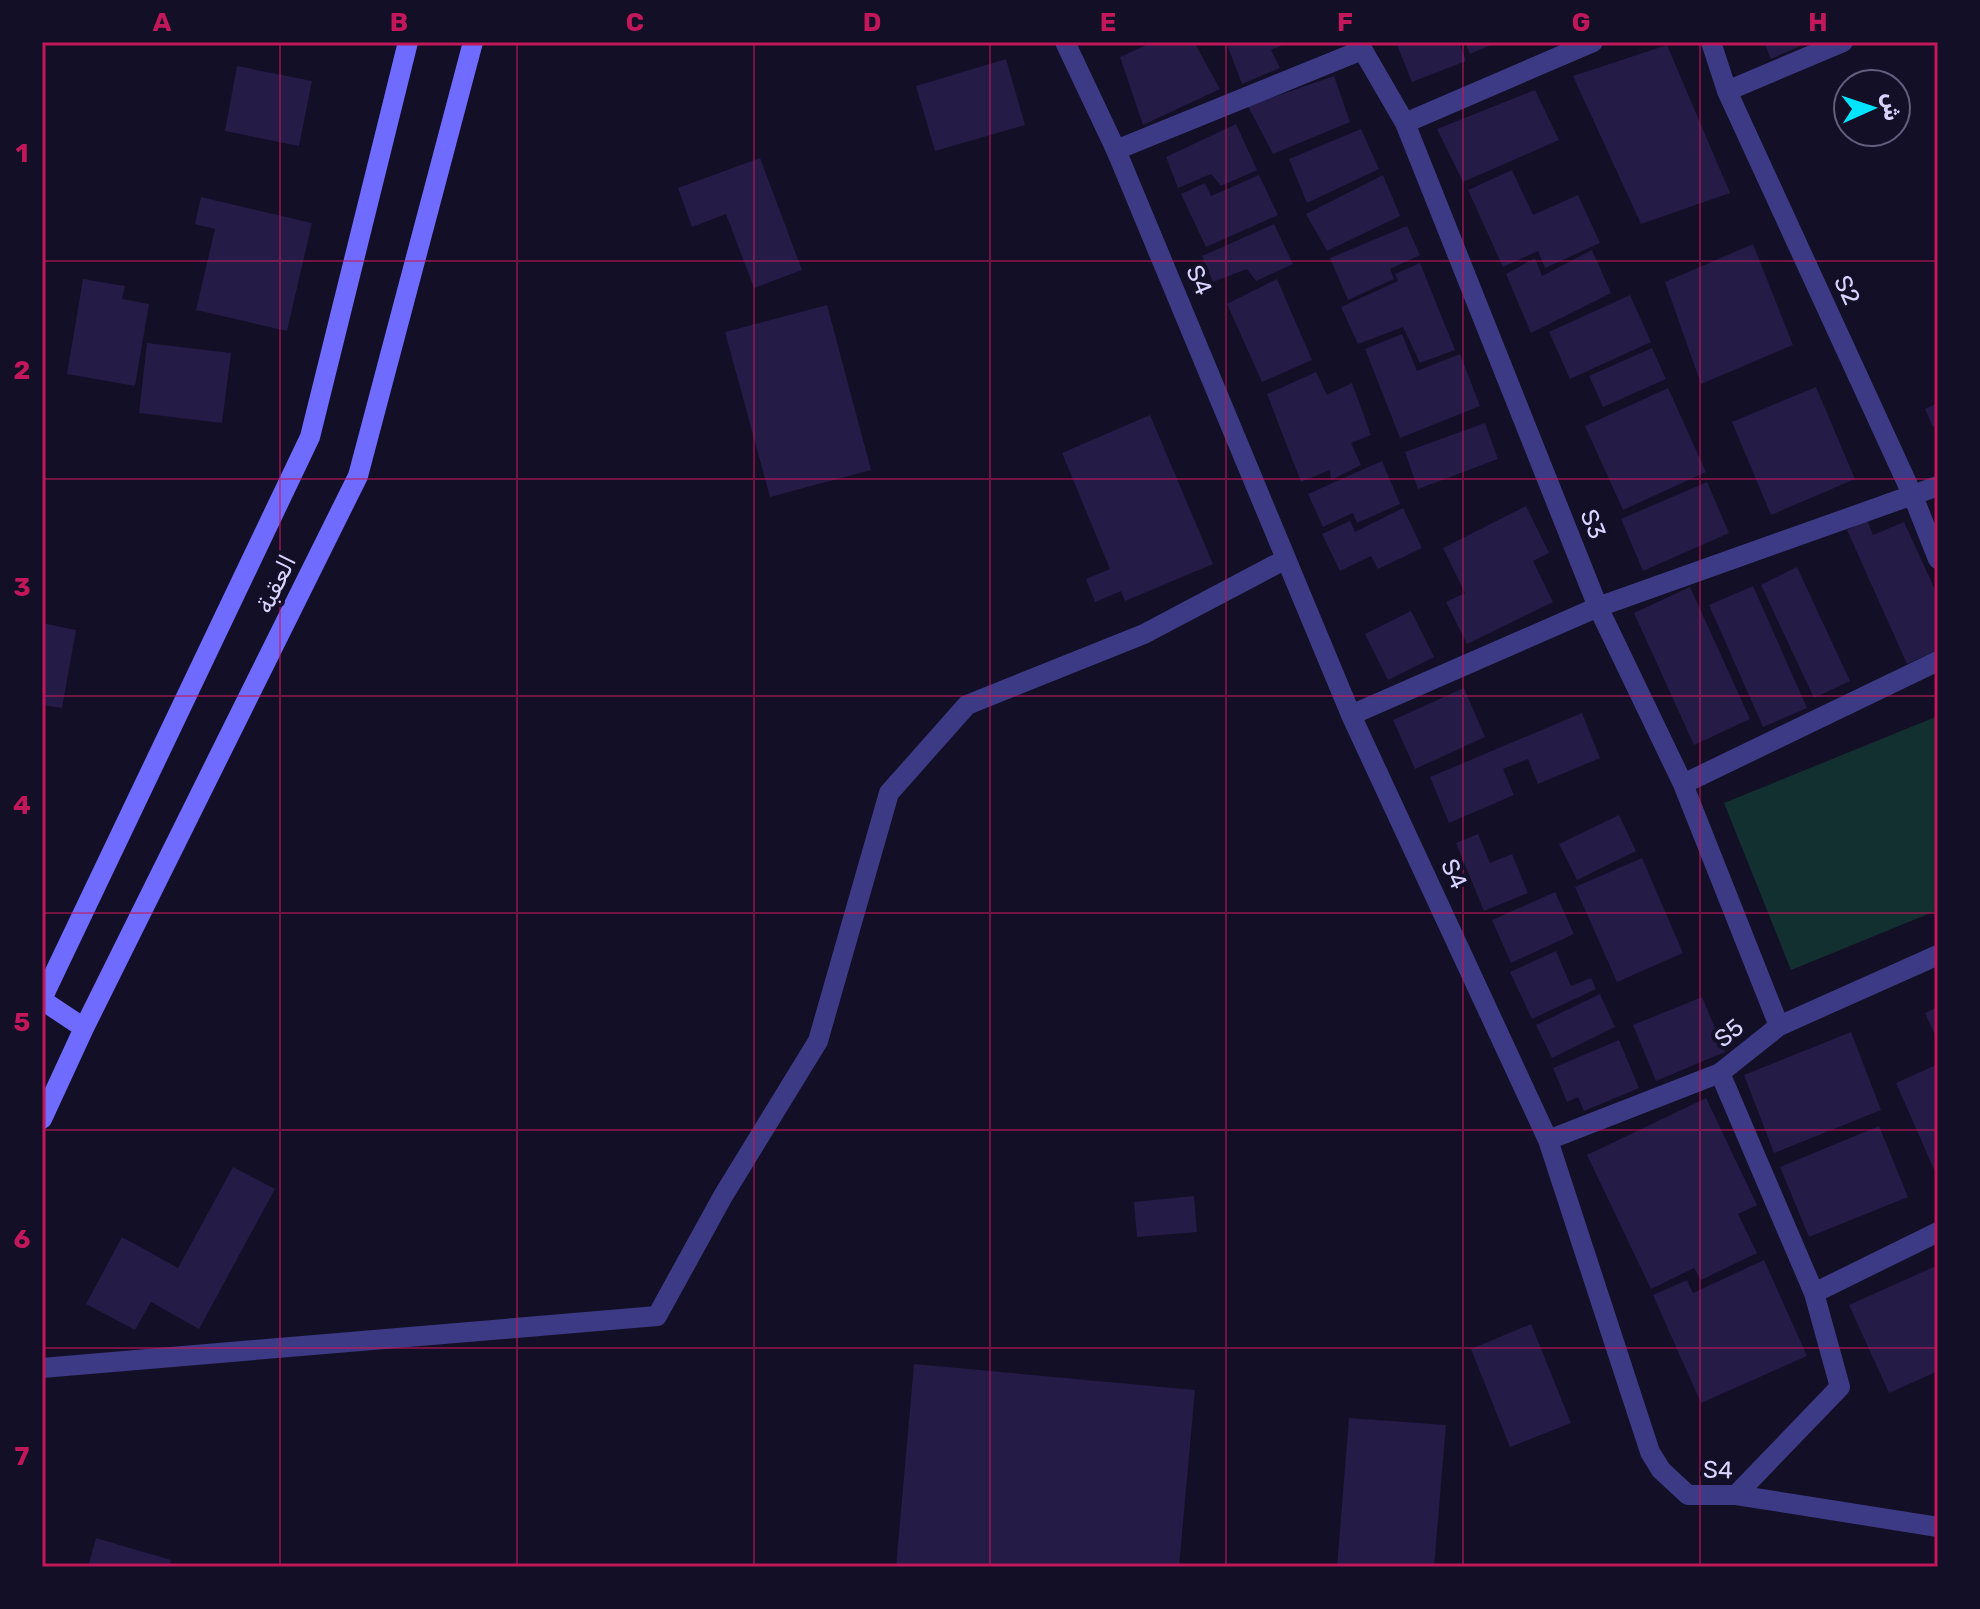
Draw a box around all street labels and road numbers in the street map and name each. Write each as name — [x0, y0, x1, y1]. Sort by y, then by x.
street label: S4 — [1180, 261, 1218, 299]
street label: S2 — [1828, 271, 1866, 309]
street label: S3 — [1575, 505, 1611, 543]
street label: العقبة — [250, 550, 302, 618]
street label: S4 — [1435, 855, 1473, 894]
street label: S5 — [1709, 1013, 1749, 1053]
street label: S4 — [1703, 1455, 1733, 1485]

